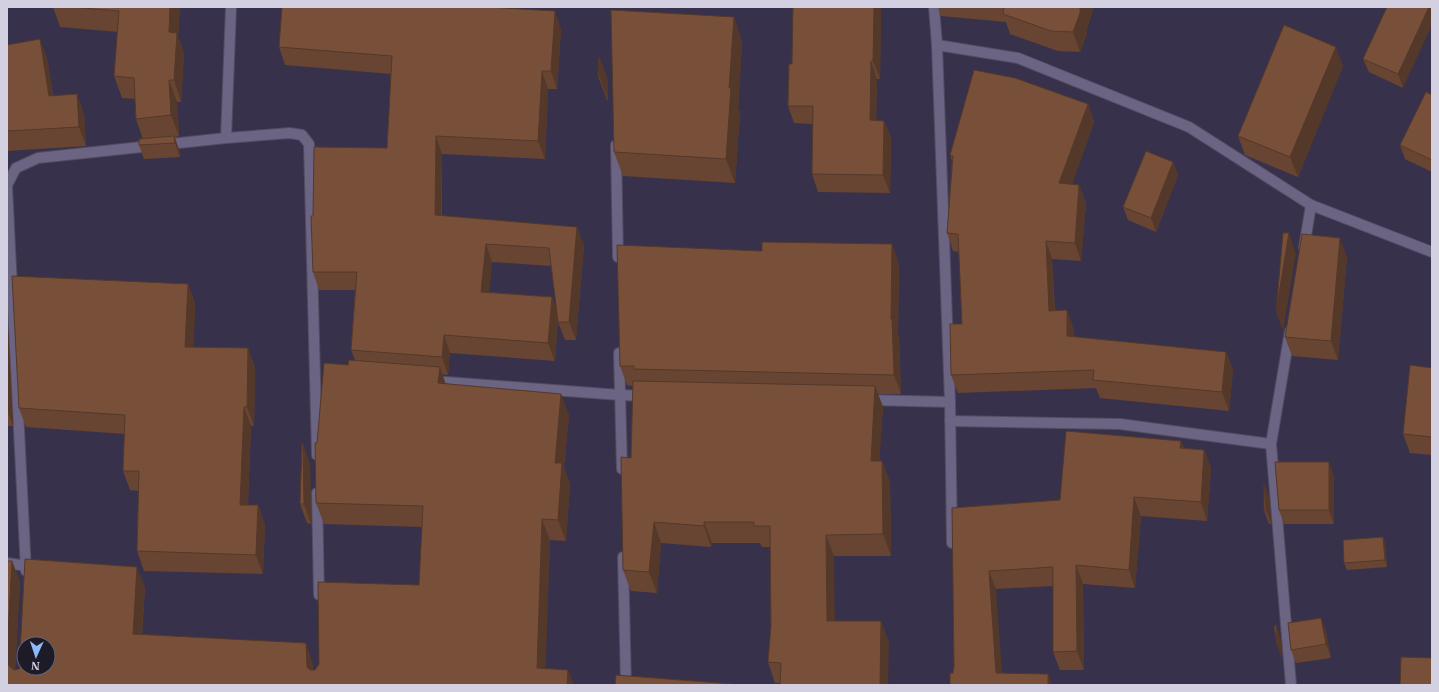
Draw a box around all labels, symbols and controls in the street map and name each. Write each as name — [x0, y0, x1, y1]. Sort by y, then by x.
north arrow — [16, 636, 56, 676]
text: N — [30, 659, 40, 673]

